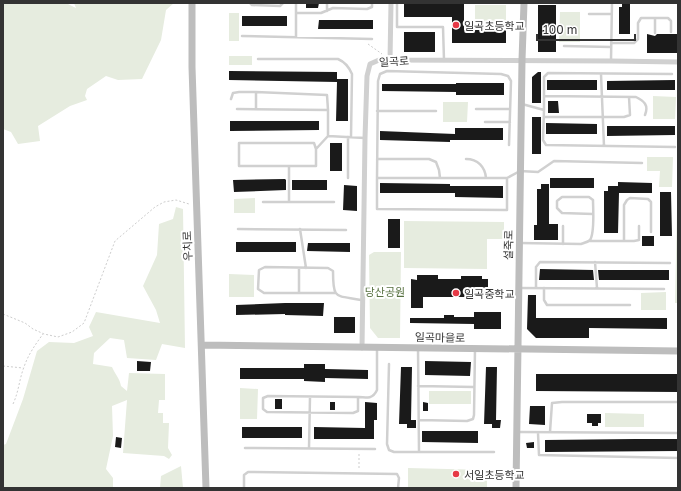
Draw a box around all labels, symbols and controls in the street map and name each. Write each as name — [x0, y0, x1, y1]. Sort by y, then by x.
scale bar — [537, 16, 635, 42]
place label: 일곡초등학교 — [464, 19, 525, 32]
marker: 일곡초등학교 — [451, 20, 461, 30]
text: 100 m — [543, 22, 577, 37]
street label: 일곡로 — [378, 53, 410, 69]
street label: 설죽로 — [501, 230, 515, 260]
street label: 우치로 — [180, 231, 194, 261]
park label: 당산공원 — [365, 285, 405, 298]
place label: 일곡중학교 — [464, 287, 515, 300]
marker: 일곡중학교 — [451, 288, 461, 298]
street label: 일곡마을로 — [415, 330, 465, 344]
place label: 서일초등학교 — [464, 468, 525, 481]
marker: 서일초등학교 — [451, 469, 461, 479]

